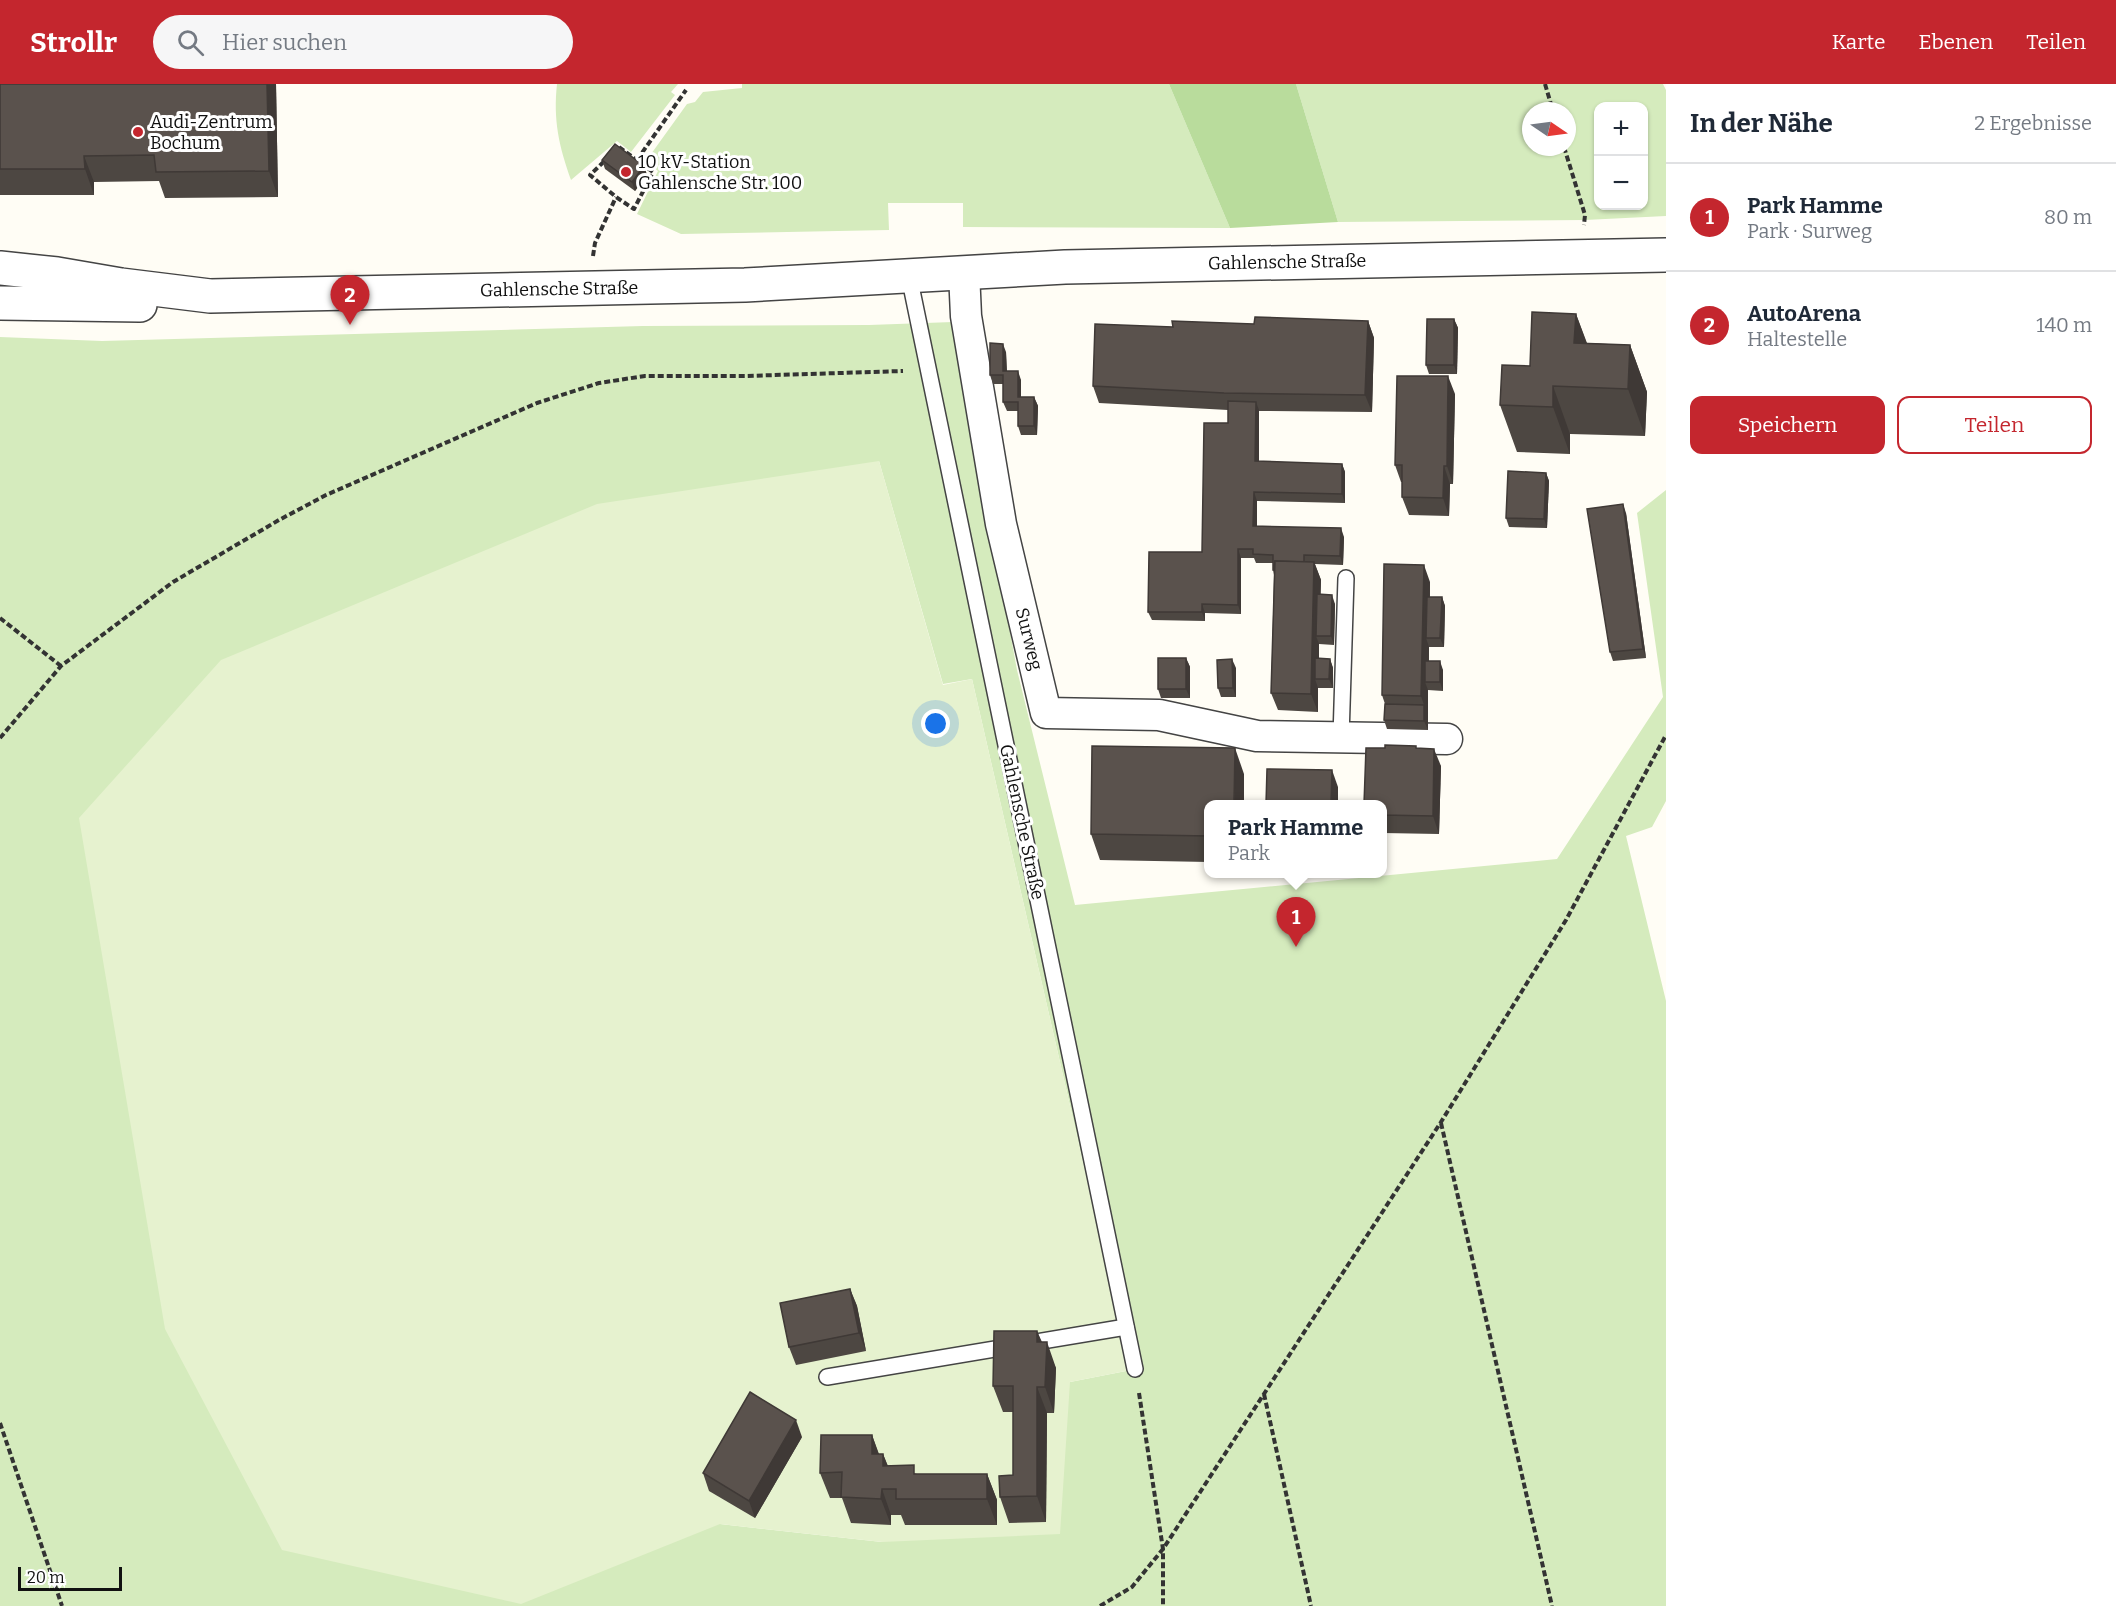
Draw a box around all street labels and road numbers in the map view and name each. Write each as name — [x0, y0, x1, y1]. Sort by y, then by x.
street label: Gahlensche Straße — [1208, 250, 1366, 274]
street label: Gahlensche Straße — [480, 277, 638, 301]
street label: Surweg — [1011, 605, 1047, 673]
street label: Gahlensche Straße — [995, 742, 1049, 902]

